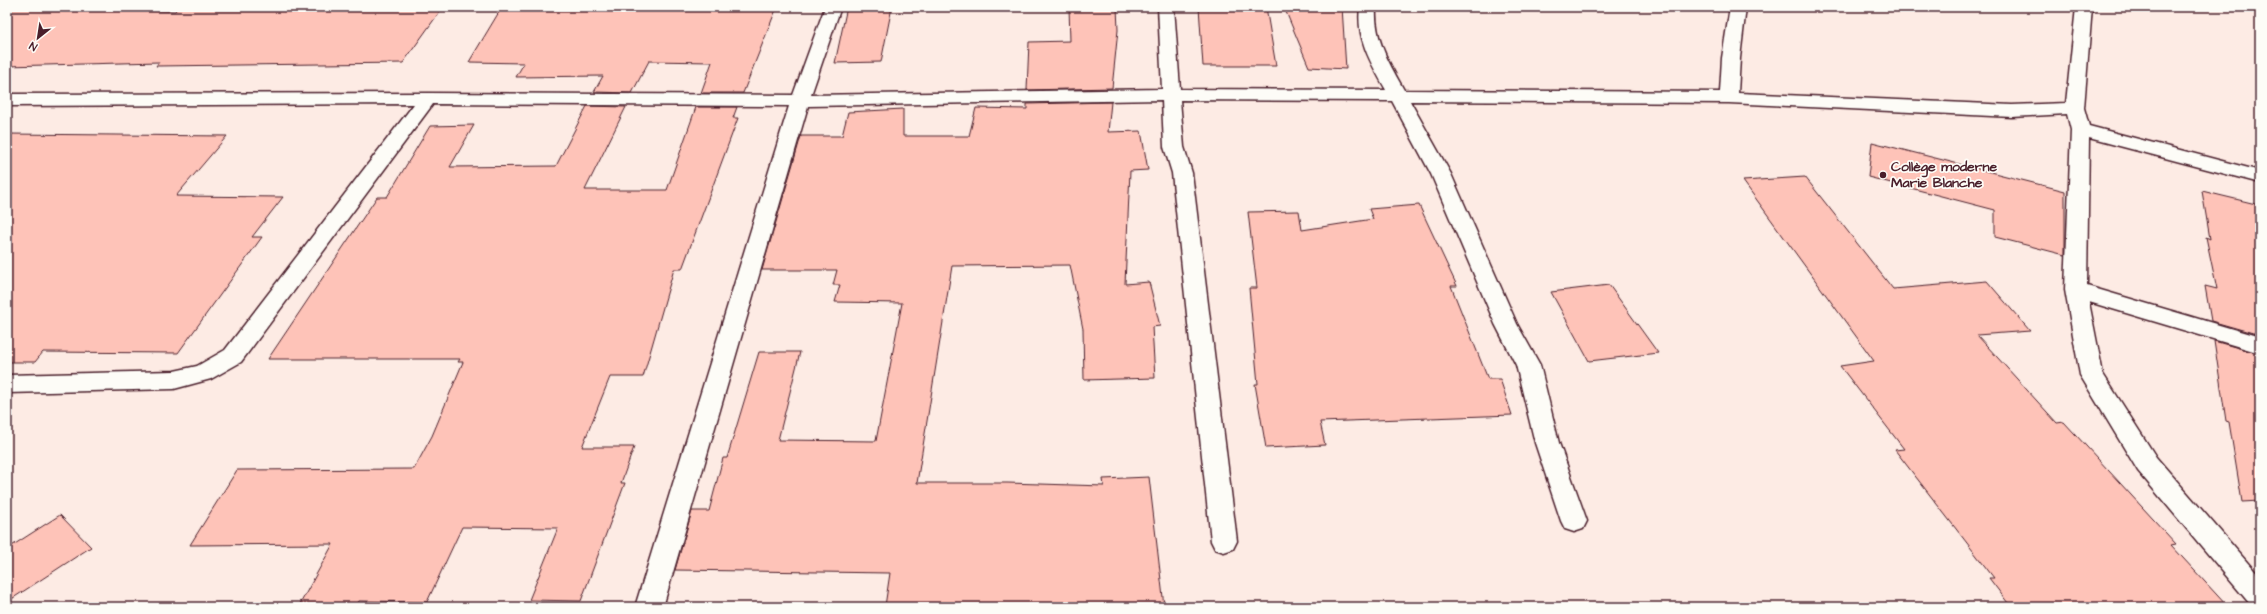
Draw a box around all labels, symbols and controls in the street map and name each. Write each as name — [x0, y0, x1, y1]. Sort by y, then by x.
north arrow — [18, 18, 58, 58]
text: N — [26, 38, 40, 54]
place label: Collège moderne Marie Blanche — [1891, 157, 1997, 193]
marker: Collège moderne Marie Blanche — [1878, 170, 1888, 180]

